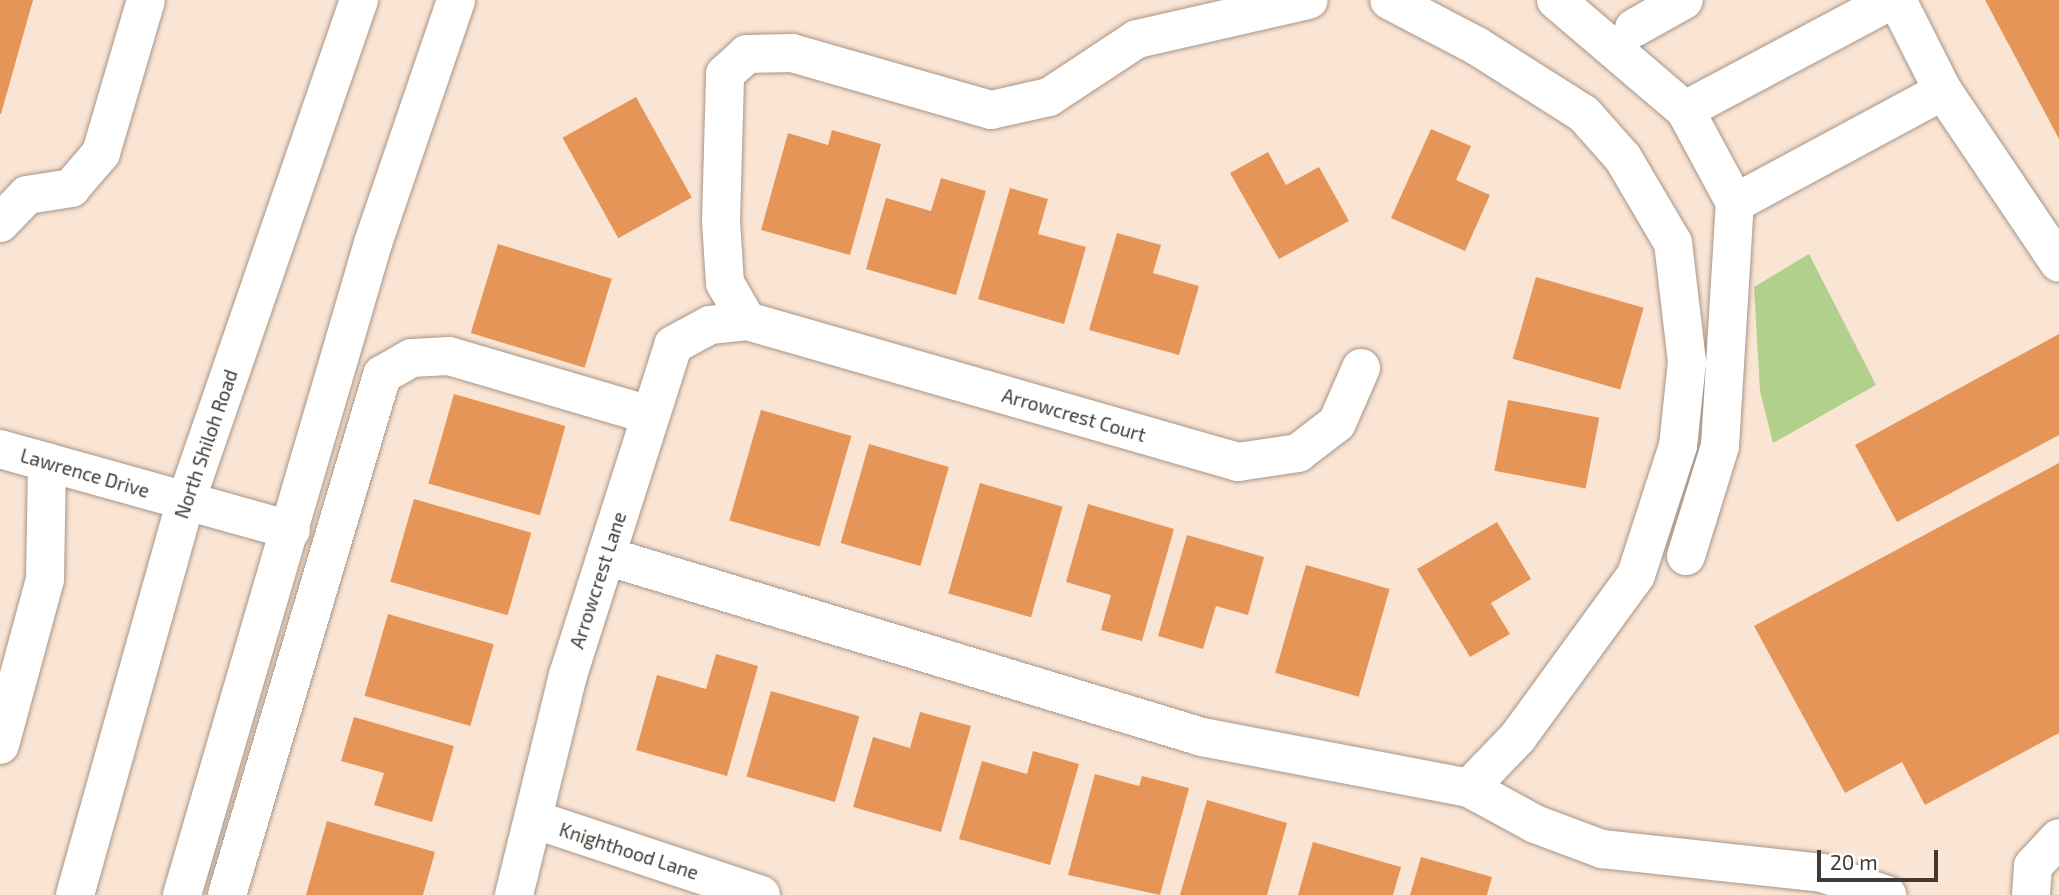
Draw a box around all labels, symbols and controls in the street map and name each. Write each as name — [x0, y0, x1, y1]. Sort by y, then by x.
street label: North Shiloh Road — [170, 366, 242, 522]
street label: Arrowcrest Court — [1000, 384, 1148, 446]
street label: Lawrence Drive — [18, 444, 152, 502]
street label: Arrowcrest Lane — [565, 509, 631, 651]
street label: Knighthood Lane — [557, 818, 701, 884]
scale bar — [1821, 836, 1942, 880]
text: 20 m — [1830, 849, 1878, 874]

